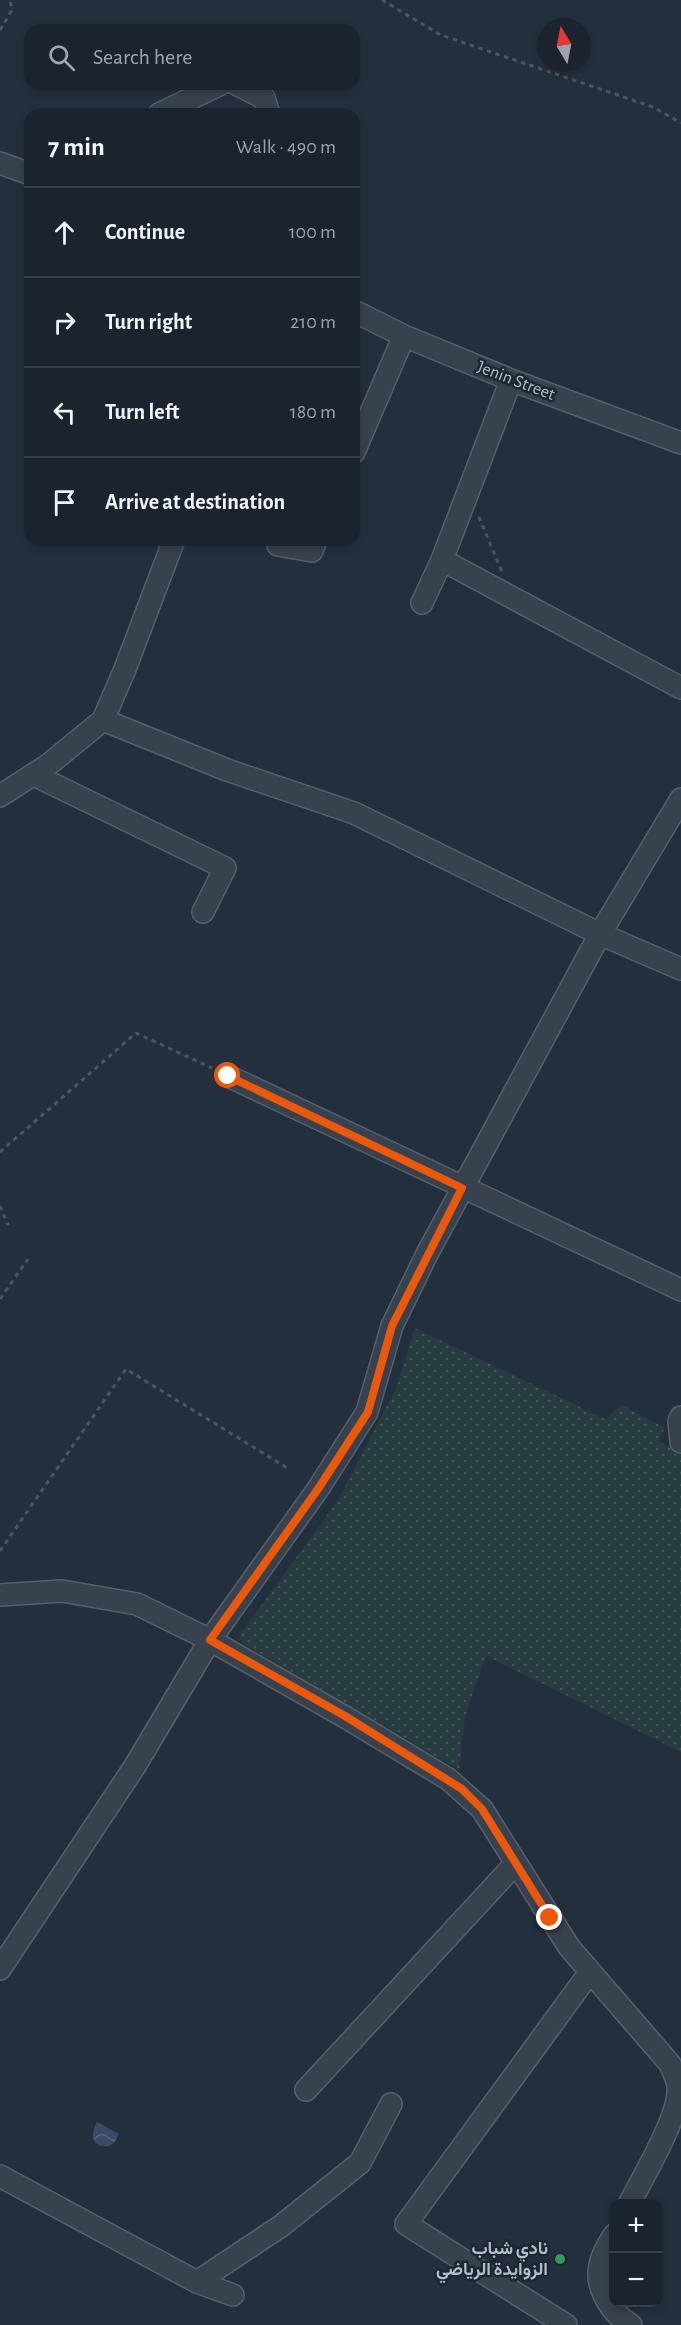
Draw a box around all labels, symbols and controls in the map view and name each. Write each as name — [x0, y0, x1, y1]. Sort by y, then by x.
north arrow — [537, 18, 591, 72]
search box — [24, 24, 360, 90]
icon: search — [45, 41, 78, 74]
text: Search here — [93, 46, 192, 68]
text: 7 min — [48, 134, 105, 160]
text: Walk · 490 m — [236, 137, 336, 157]
icon: ahead — [48, 216, 81, 249]
text: Continue — [105, 221, 185, 243]
text: 100 m — [289, 222, 336, 242]
icon: right — [48, 306, 81, 339]
text: Turn right — [105, 311, 192, 333]
text: 210 m — [290, 312, 336, 332]
street label: Jenin Street — [475, 358, 558, 404]
icon: left — [48, 396, 81, 429]
text: Turn left — [105, 401, 179, 423]
text: 180 m — [290, 402, 336, 422]
icon: arrive — [48, 486, 81, 519]
text: Arrive at destination — [105, 491, 285, 513]
route start — [214, 1062, 240, 1088]
route end — [536, 1904, 562, 1930]
map controls — [609, 2199, 663, 2307]
button: + — [609, 2199, 663, 2253]
place label: نادي شباب الزوايدة الرياضي — [436, 2240, 548, 2284]
marker: نادي شباب الزوايدة الرياضي — [553, 2252, 567, 2266]
button: − — [609, 2253, 663, 2307]

